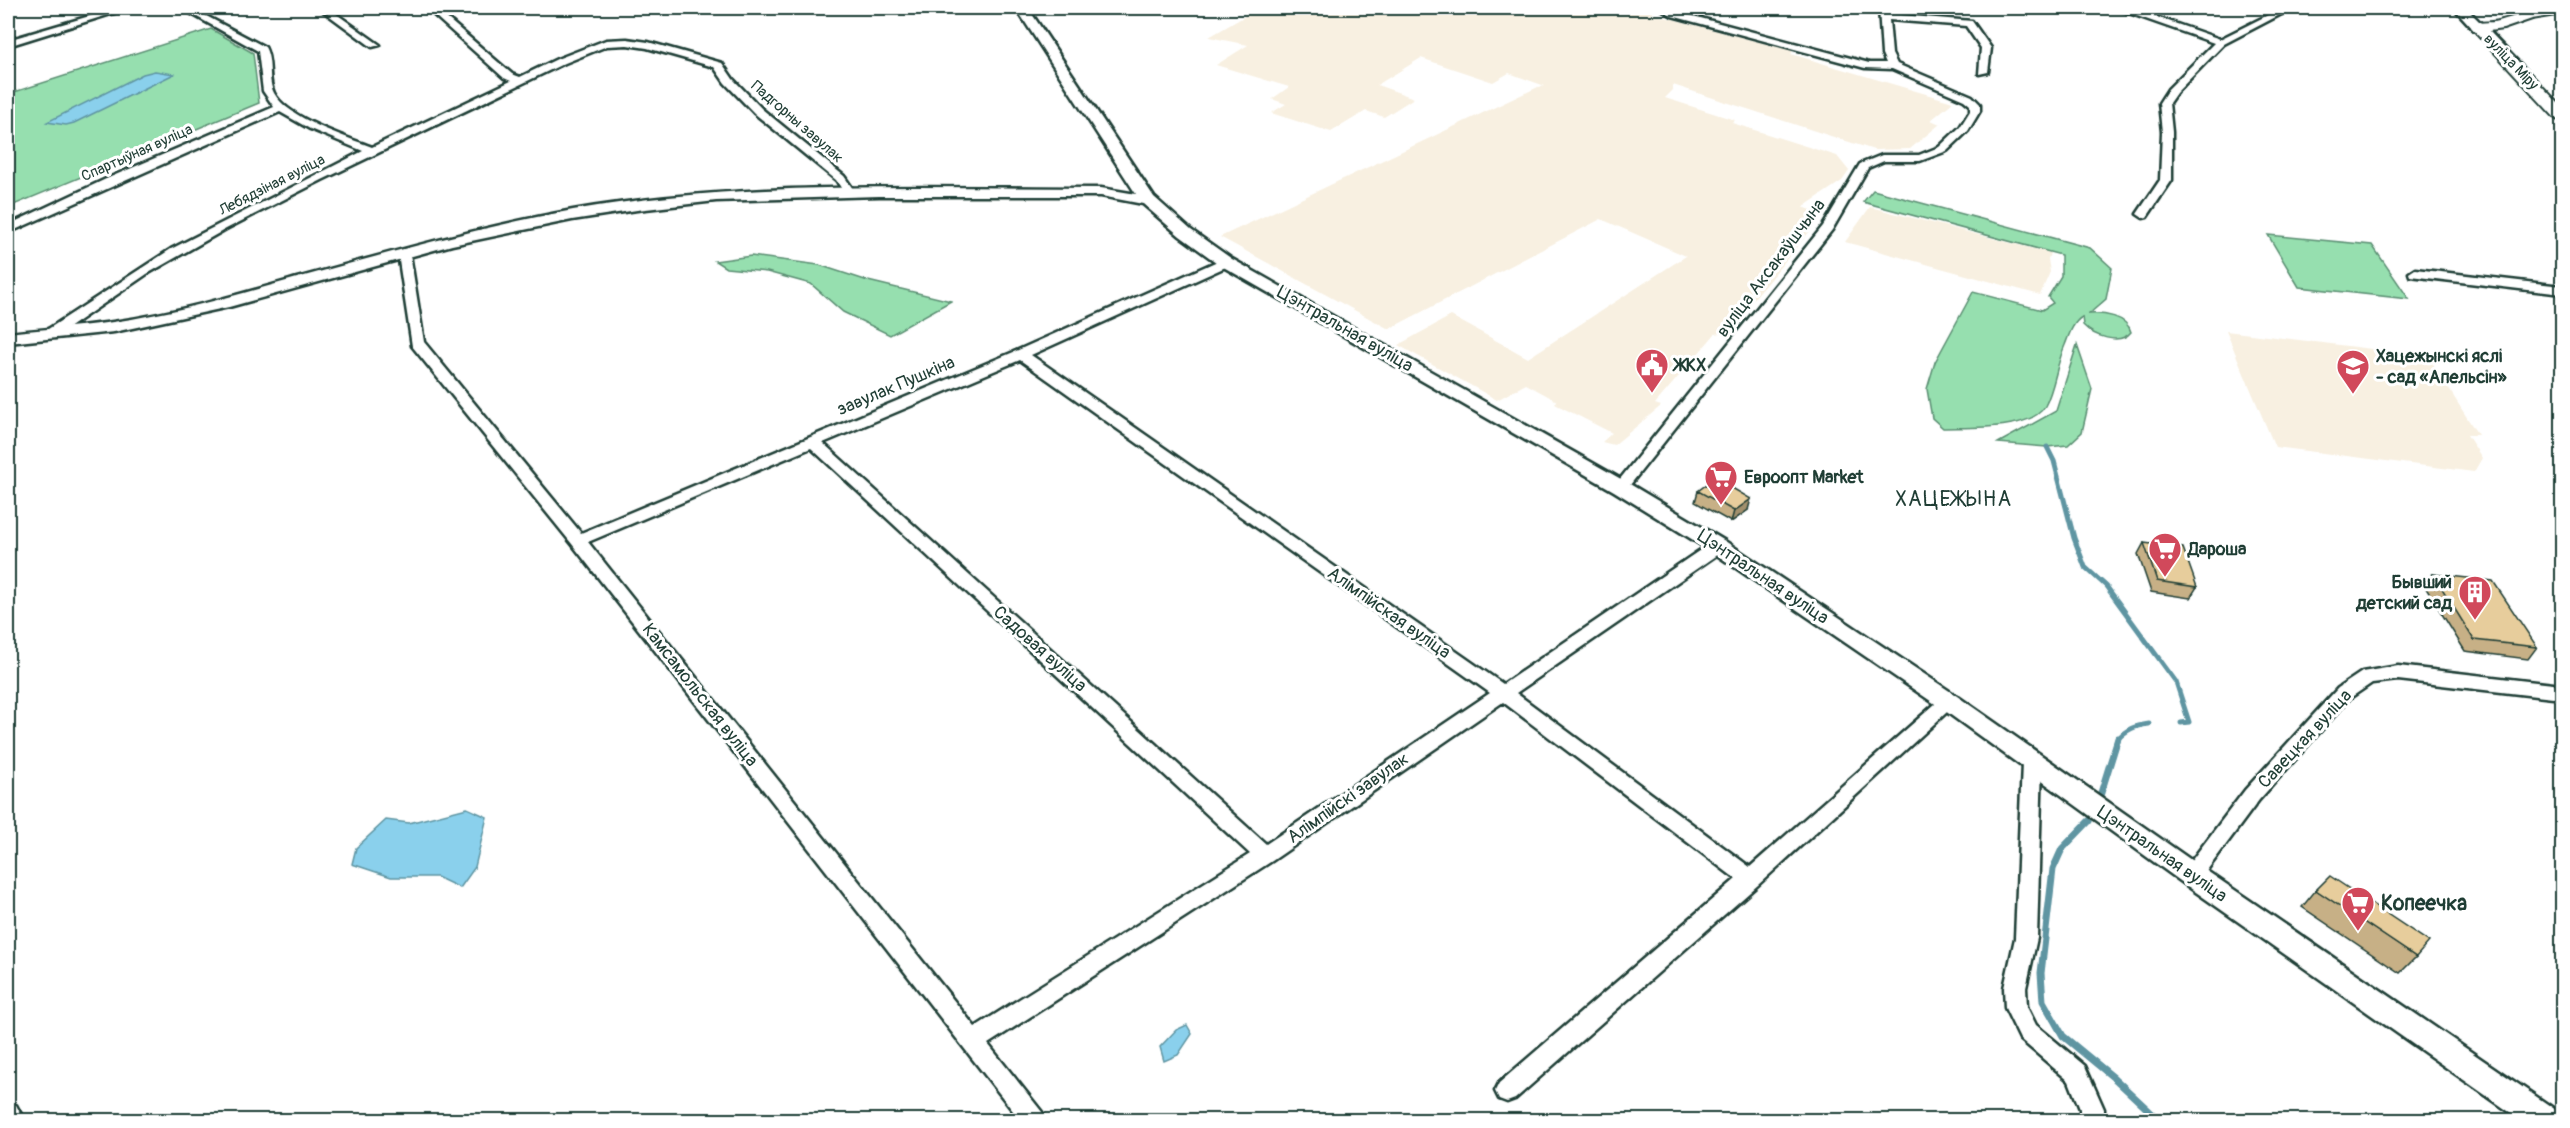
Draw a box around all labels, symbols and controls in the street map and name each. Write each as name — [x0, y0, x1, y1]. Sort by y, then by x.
street label: вуліца Міру — [2480, 30, 2543, 95]
street label: Падгорны завулак — [747, 77, 847, 167]
street label: Спартыўная вуліца — [78, 120, 196, 186]
street label: Лебядзіная вуліца — [215, 150, 328, 220]
street label: вуліца Аксакаўшчына — [1711, 194, 1831, 342]
street label: Цэнтральная вуліца — [1273, 281, 1417, 377]
place label: Хацежынскі яслі - сад «Апельсін» — [2376, 345, 2508, 389]
public building icon: ЖКХ — [1634, 347, 1670, 394]
school or university icon: Хацежынскі яслі - сад «Апельсін» — [2335, 348, 2371, 395]
street label: завулак Пушкіна — [834, 351, 958, 421]
place label: ЖКХ — [1672, 354, 1706, 377]
supermarket icon: Евроопт Market — [1703, 459, 1739, 506]
place label: Евроопт Market — [1744, 466, 1864, 489]
district label: ХАЦЕЖЫНА — [1895, 486, 2013, 513]
street label: Цэнтральная вуліца — [1693, 525, 1833, 629]
supermarket icon: Дароша — [2147, 531, 2183, 578]
place label: Дароша — [2187, 538, 2247, 561]
street label: Алімпійская вуліца — [1323, 562, 1455, 664]
place label: Бывший детский сад — [2355, 571, 2452, 615]
building icon: Бывший детский сад — [2457, 574, 2493, 621]
street label: Садовая вуліца — [988, 601, 1092, 697]
street label: Камсамольская вуліца — [637, 619, 763, 771]
street label: Савецкая вуліца — [2253, 685, 2357, 793]
street label: Алімпійскі завулак — [1283, 747, 1413, 849]
street label: Цэнтральная вуліца — [2092, 801, 2232, 907]
supermarket icon: Копеечка — [2340, 885, 2376, 932]
place label: Копеечка — [2381, 890, 2467, 917]

